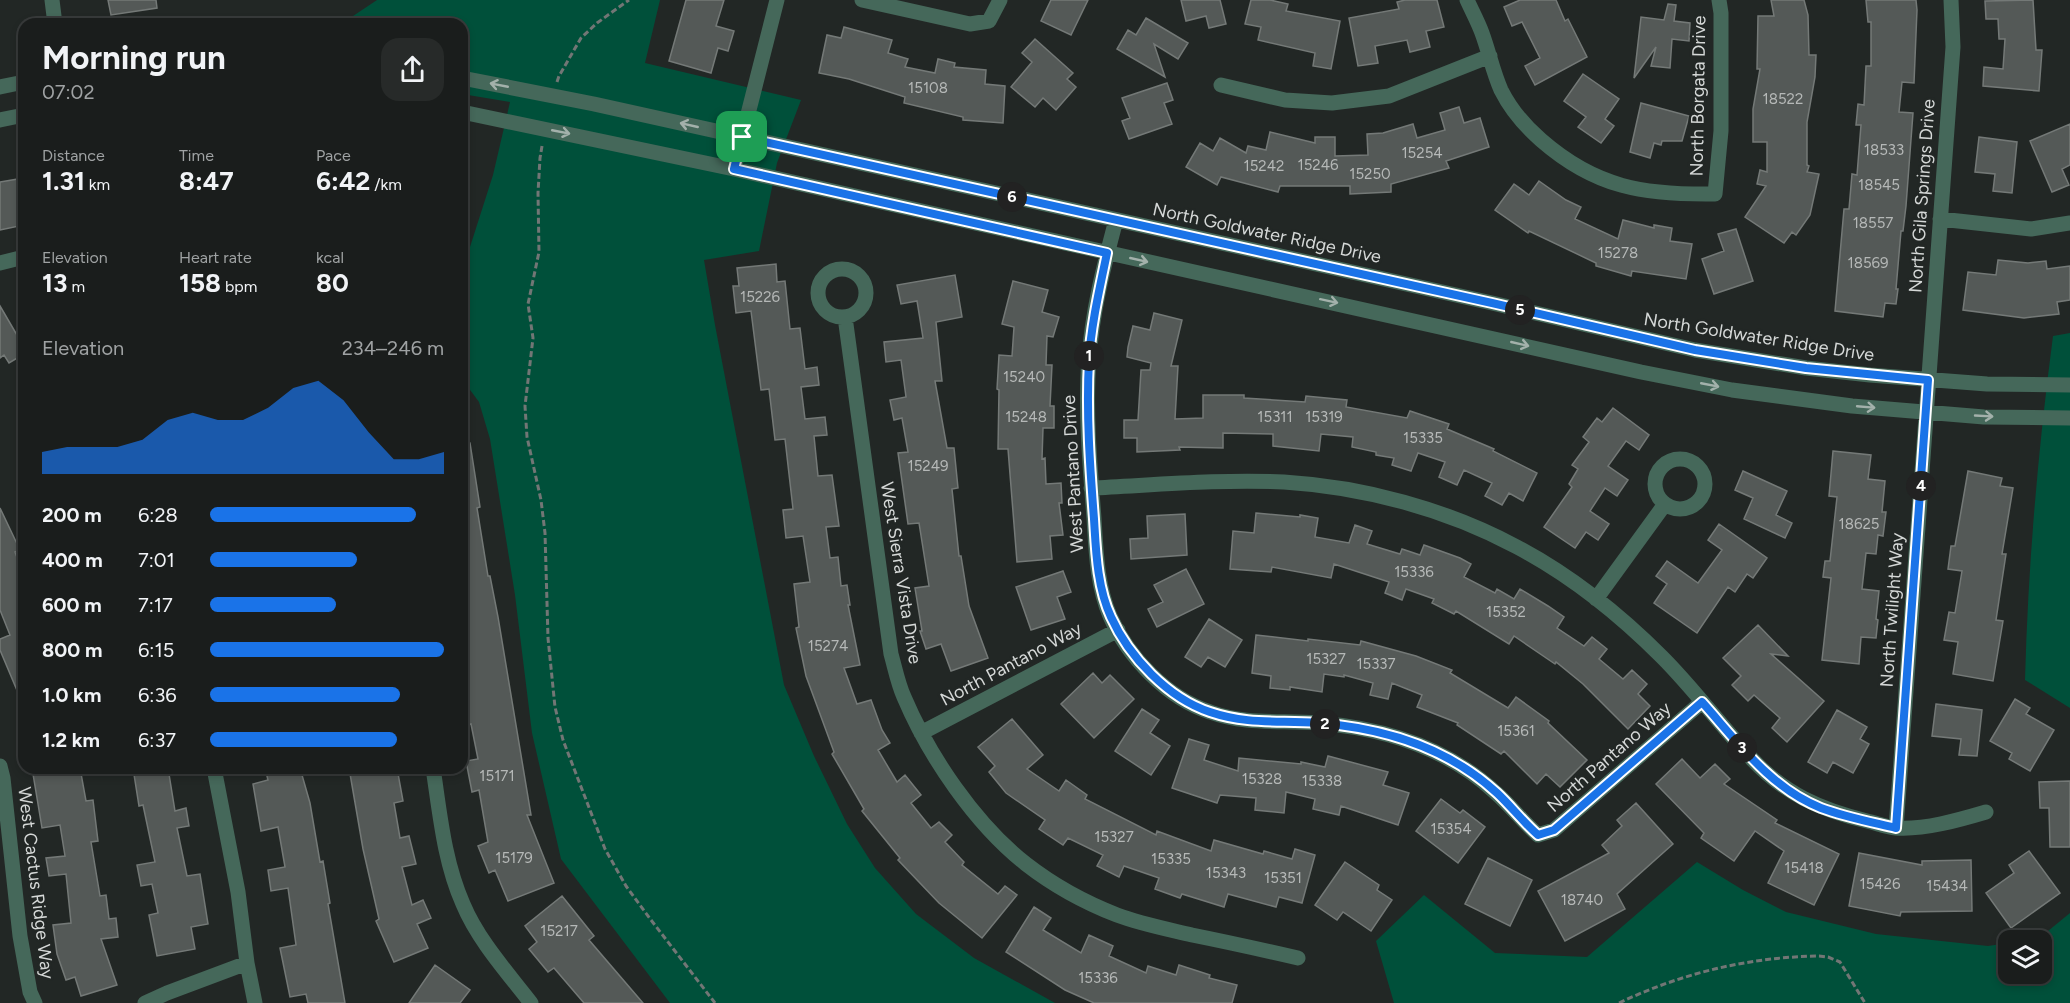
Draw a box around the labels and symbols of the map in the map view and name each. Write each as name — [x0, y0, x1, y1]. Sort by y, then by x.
street label: North Borgata Drive — [1686, 15, 1710, 177]
one-way arrow — [489, 79, 509, 90]
house number: 15108 — [908, 79, 948, 97]
house number: 18522 — [1763, 90, 1803, 108]
street label: North Gila Springs Drive — [1904, 98, 1940, 294]
pin — [716, 111, 767, 162]
one-way arrow — [680, 119, 699, 131]
one-way arrow — [550, 127, 570, 138]
house number: 18533 — [1864, 141, 1904, 159]
house number: 15254 — [1401, 144, 1443, 162]
house number: 15246 — [1297, 156, 1339, 174]
house number: 15242 — [1244, 157, 1284, 175]
house number: 15250 — [1349, 165, 1391, 183]
house number: 18545 — [1858, 176, 1900, 194]
pin: 6 — [997, 182, 1027, 212]
street label: North Goldwater Ridge Drive — [1151, 198, 1383, 268]
house number: 18557 — [1853, 214, 1893, 232]
house number: 15278 — [1598, 244, 1638, 262]
one-way arrow — [1129, 254, 1148, 266]
house number: 18569 — [1847, 254, 1889, 272]
house number: 15226 — [740, 288, 781, 306]
pin: 5 — [1505, 295, 1535, 325]
one-way arrow — [1320, 296, 1339, 308]
street label: North Goldwater Ridge Drive — [1642, 308, 1876, 366]
one-way arrow — [1510, 338, 1529, 350]
pin: 1 — [1074, 341, 1104, 371]
house number: 15240 — [1003, 368, 1045, 386]
one-way arrow — [1700, 380, 1720, 391]
street label: West Pantano Drive — [1058, 394, 1088, 553]
one-way arrow — [1855, 402, 1875, 413]
house number: 15248 — [1005, 408, 1047, 426]
house number: 15311 — [1257, 408, 1293, 426]
house number: 15319 — [1305, 408, 1343, 426]
one-way arrow — [1974, 411, 1994, 422]
house number: 15335 — [1403, 429, 1443, 447]
house number: 15249 — [907, 457, 949, 475]
pin: 4 — [1906, 471, 1936, 501]
street label: West Sierra Vista Drive — [876, 480, 926, 666]
house number: 18625 — [1839, 515, 1879, 533]
street label: North Twilight Way — [1876, 531, 1908, 688]
house number: 15336 — [1394, 563, 1434, 581]
house number: 15352 — [1486, 603, 1526, 621]
street label: North Pantano Way — [936, 617, 1086, 711]
house number: 15274 — [808, 637, 848, 655]
house number: 15327 — [1306, 650, 1346, 668]
house number: 15337 — [1356, 655, 1396, 673]
street label: North Pantano Way — [1542, 697, 1676, 817]
pin: 2 — [1310, 709, 1340, 739]
house number: 15361 — [1497, 722, 1535, 740]
pin: 3 — [1727, 733, 1757, 763]
house number: 15171 — [479, 767, 515, 785]
house number: 15328 — [1242, 770, 1282, 788]
house number: 15338 — [1302, 772, 1342, 790]
street label: West Cactus Ridge Way — [13, 786, 59, 981]
house number: 15354 — [1431, 820, 1471, 838]
house number: 15327 — [1094, 828, 1134, 846]
house number: 15179 — [495, 849, 533, 867]
house number: 15335 — [1151, 850, 1191, 868]
house number: 15418 — [1784, 859, 1824, 877]
house number: 15343 — [1206, 864, 1246, 882]
house number: 15351 — [1264, 869, 1302, 887]
house number: 15426 — [1859, 875, 1901, 893]
house number: 15434 — [1926, 877, 1968, 895]
house number: 18740 — [1561, 891, 1603, 909]
house number: 15217 — [540, 922, 578, 940]
house number: 15336 — [1078, 969, 1118, 987]

